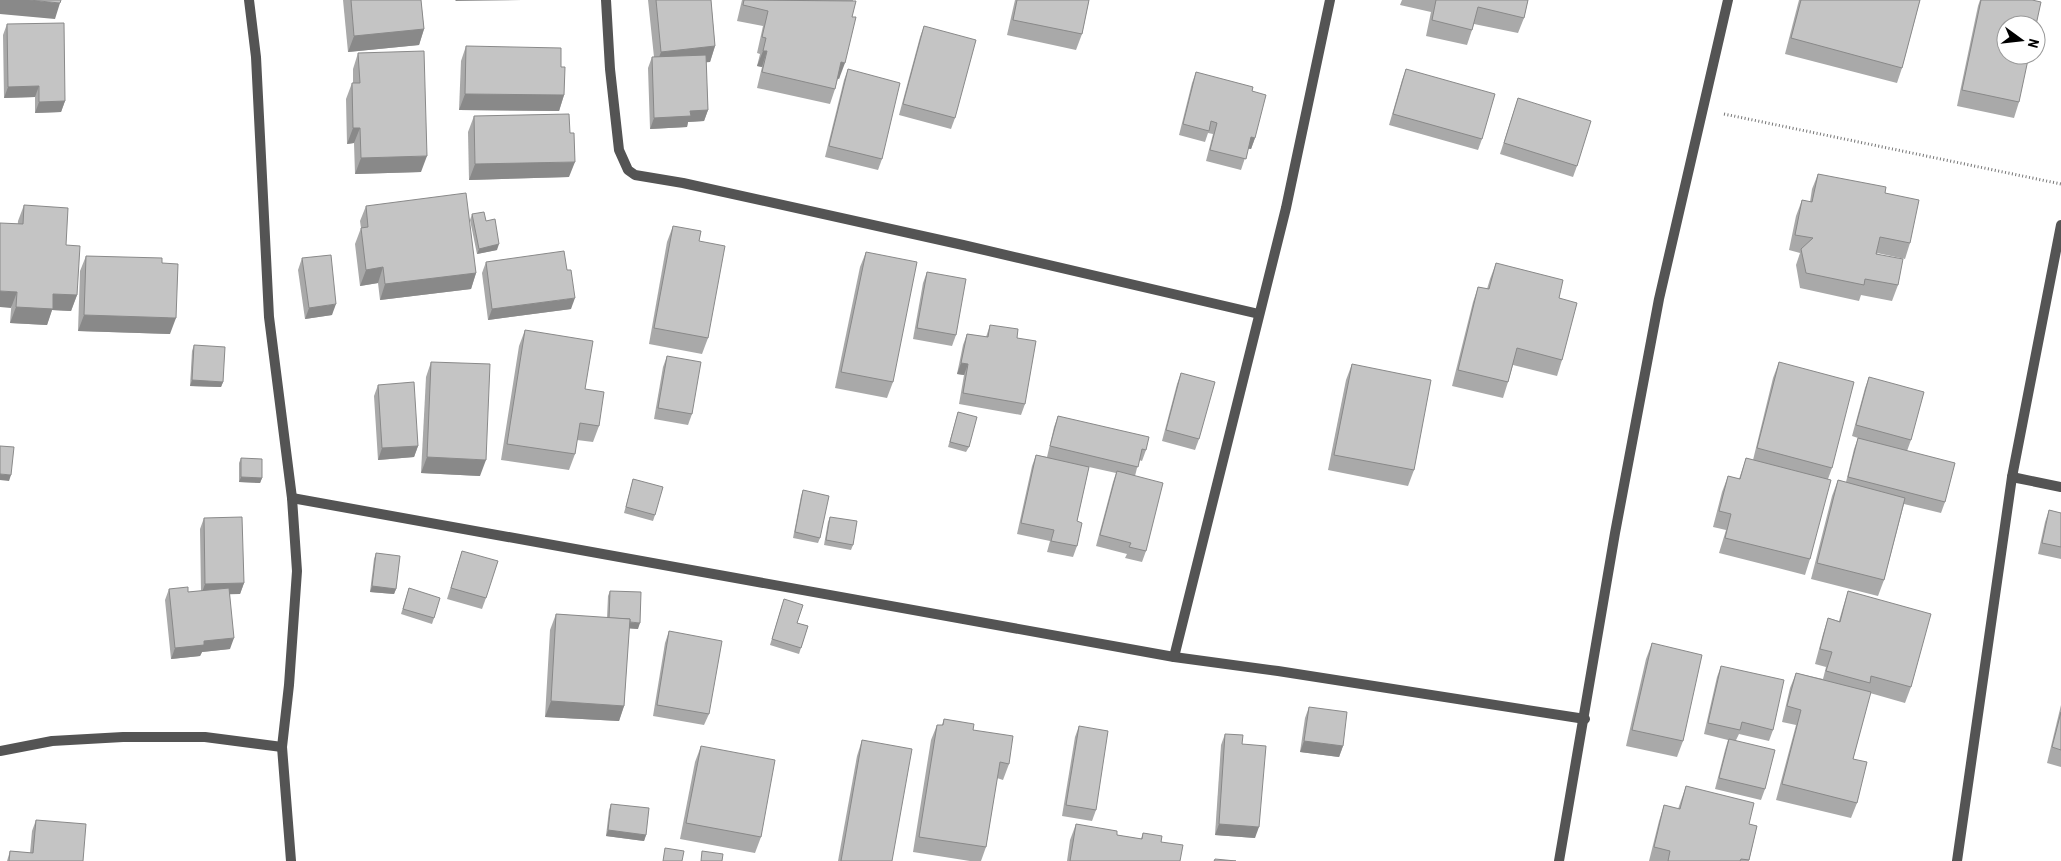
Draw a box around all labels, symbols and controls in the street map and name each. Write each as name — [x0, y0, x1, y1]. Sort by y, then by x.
north arrow — [1996, 15, 2046, 65]
text: N — [2025, 37, 2042, 50]

